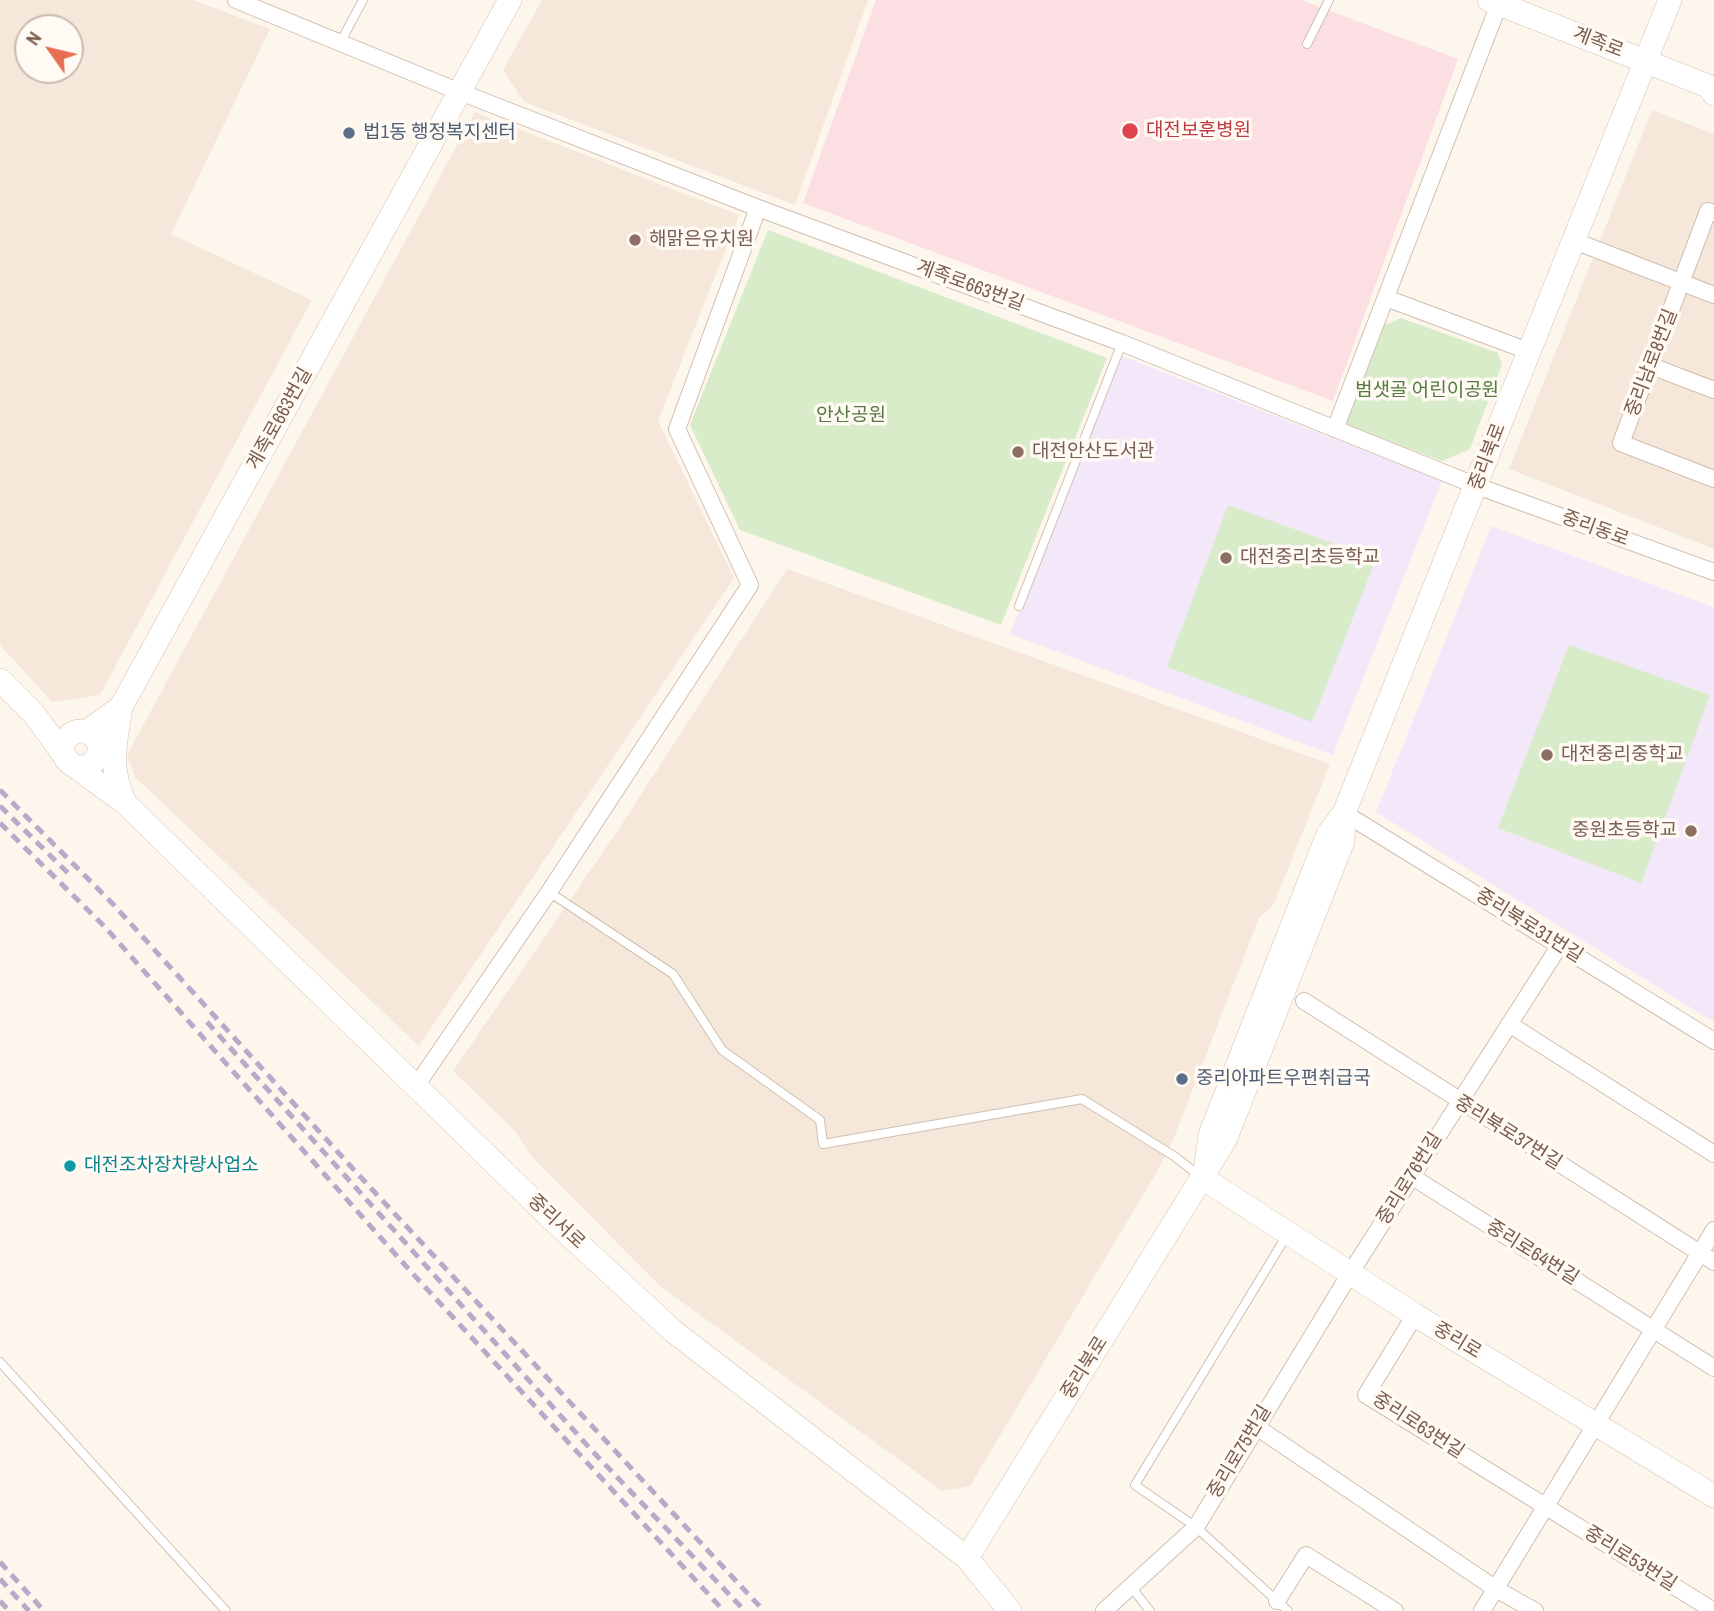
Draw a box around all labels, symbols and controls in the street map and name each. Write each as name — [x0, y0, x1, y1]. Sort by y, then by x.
north arrow — [14, 14, 84, 84]
street label: 계족로 — [1569, 23, 1627, 63]
text: N — [19, 26, 47, 50]
place label: 대전보훈병원 — [1146, 120, 1251, 142]
marker: 대전보훈병원 — [1120, 121, 1140, 141]
place label: 법1동 행정복지센터 — [363, 122, 516, 144]
marker: 법1동 행정복지센터 — [341, 125, 357, 141]
place label: 해맑은유치원 — [649, 229, 754, 251]
marker: 해맑은유치원 — [627, 232, 643, 248]
street label: 계족로663번길 — [913, 256, 1027, 316]
street label: 중리남로8번길 — [1621, 306, 1683, 420]
street label: 계족로663번길 — [243, 364, 317, 474]
park label: 범샛골 어린이공원 — [1355, 380, 1499, 402]
park label: 안산공원 — [816, 405, 886, 427]
street label: 중리북로 — [1465, 420, 1511, 494]
place label: 대전안산도서관 — [1032, 441, 1154, 463]
marker: 대전안산도서관 — [1010, 444, 1026, 460]
street label: 중리동로 — [1558, 506, 1632, 552]
place label: 대전중리초등학교 — [1240, 547, 1380, 569]
marker: 대전중리초등학교 — [1218, 550, 1234, 566]
place label: 대전중리중학교 — [1561, 744, 1683, 766]
marker: 대전중리중학교 — [1539, 747, 1555, 763]
place label: 중원초등학교 — [1572, 820, 1677, 842]
marker: 중원초등학교 — [1683, 823, 1699, 839]
street label: 중리북로31번길 — [1471, 884, 1587, 968]
place label: 중리아파트우편취급국 — [1196, 1068, 1371, 1090]
marker: 중리아파트우편취급국 — [1174, 1071, 1190, 1087]
street label: 중리북로37번길 — [1450, 1091, 1566, 1175]
street label: 중리로76번길 — [1373, 1129, 1447, 1229]
place label: 대전조차장차량사업소 — [84, 1155, 259, 1177]
marker: 대전조차장차량사업소 — [62, 1158, 78, 1174]
street label: 중리서로 — [523, 1190, 589, 1254]
street label: 중리로64번길 — [1482, 1216, 1582, 1290]
street label: 중리로 — [1429, 1318, 1485, 1364]
street label: 중리북로 — [1057, 1332, 1113, 1404]
street label: 중리로63번길 — [1368, 1388, 1468, 1464]
street label: 중리로75번길 — [1203, 1401, 1277, 1503]
street label: 중리로53번길 — [1580, 1522, 1680, 1596]

